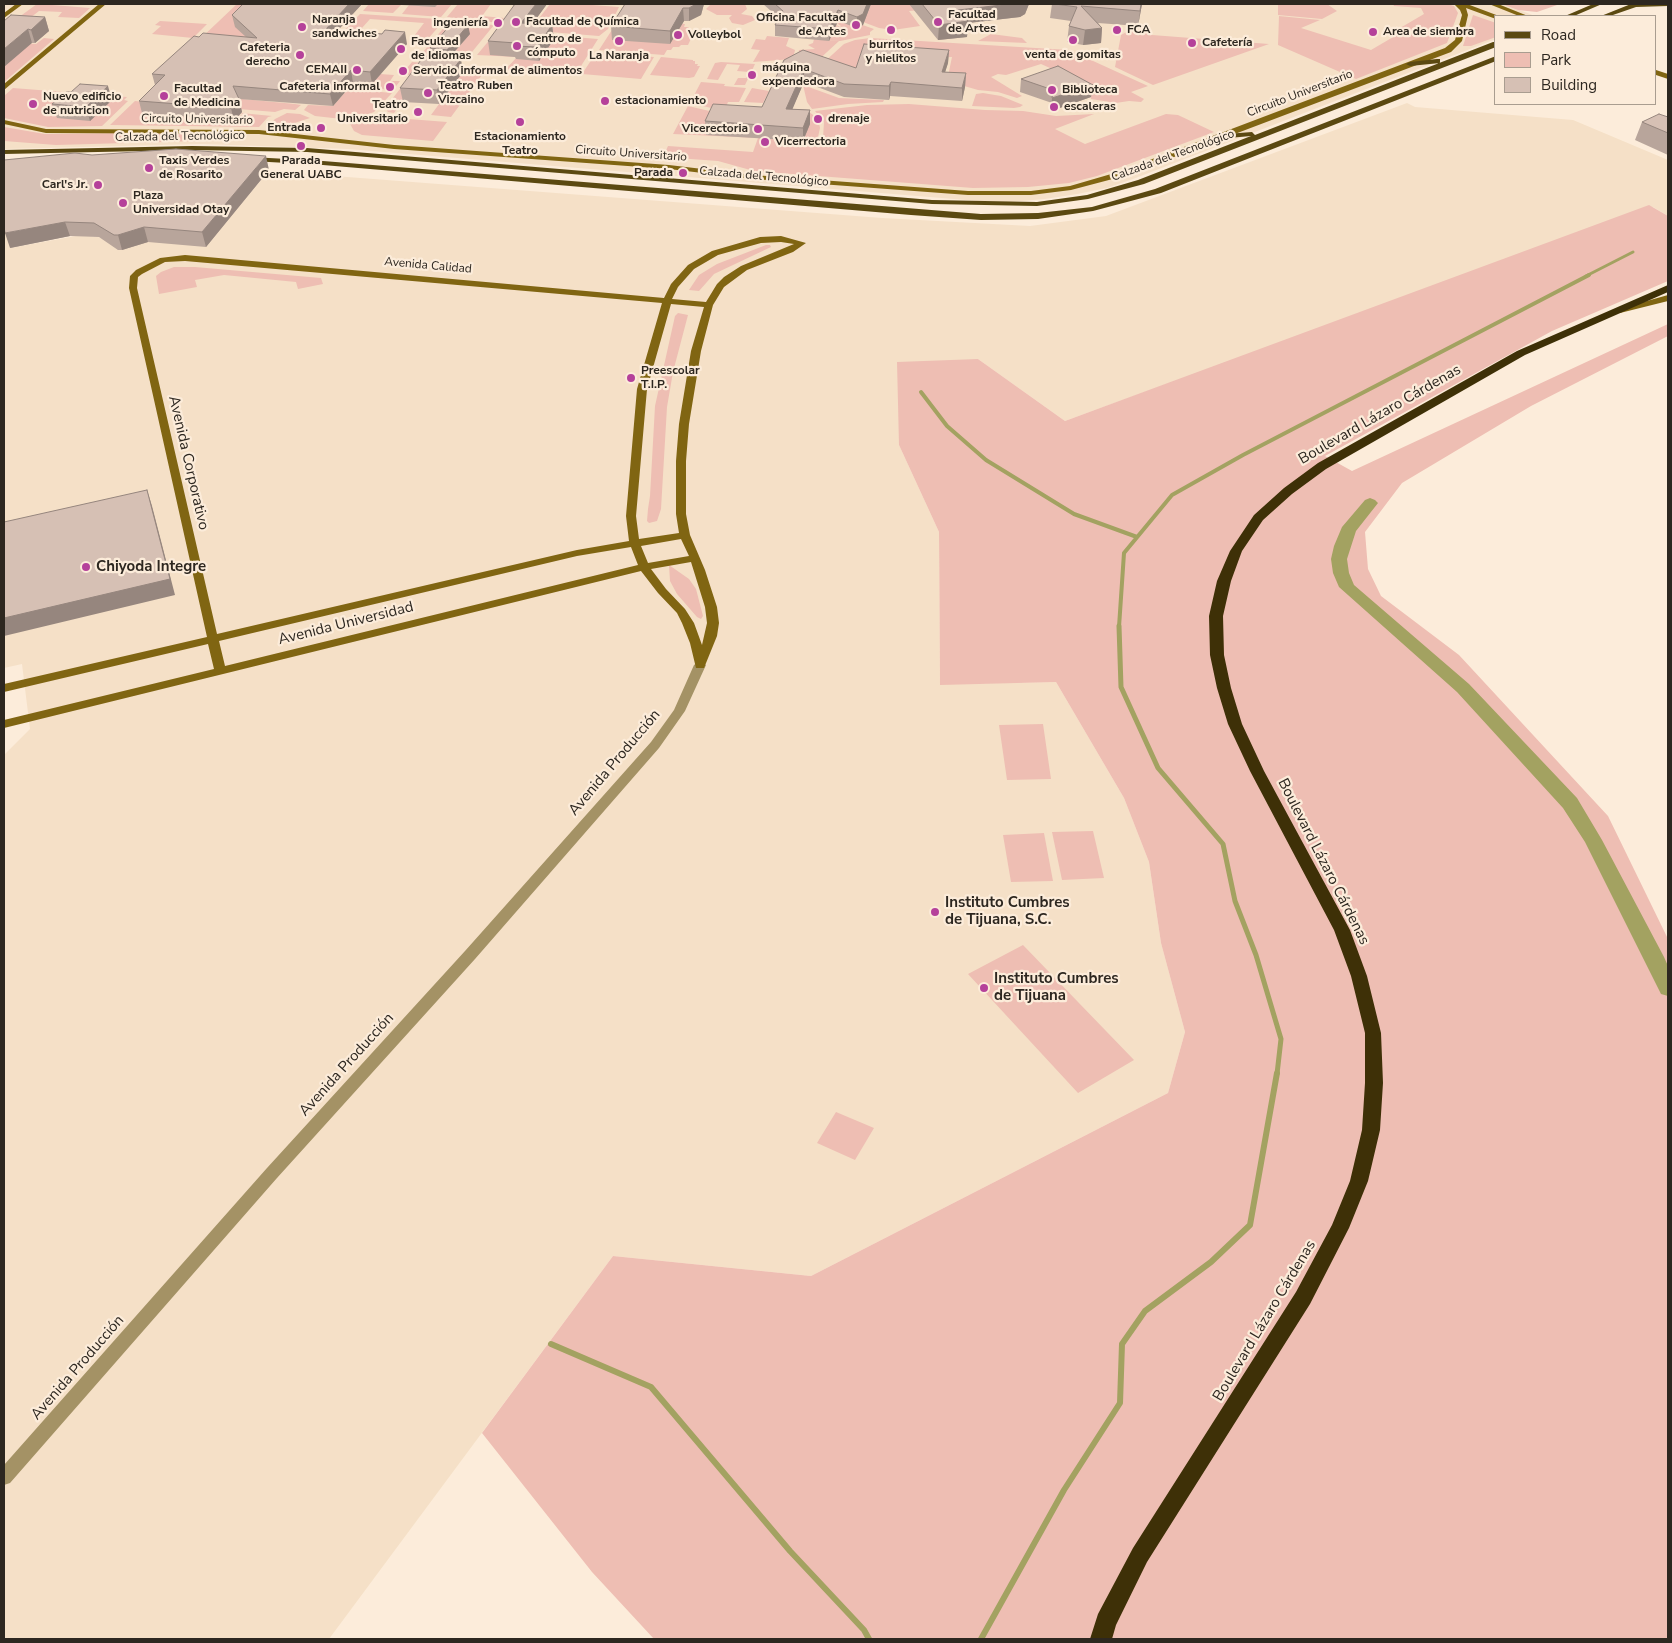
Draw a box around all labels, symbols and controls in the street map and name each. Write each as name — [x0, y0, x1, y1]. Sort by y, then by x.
place label: Facultad de Artes — [948, 8, 996, 36]
place label: Oficina Facultad de Artes — [756, 11, 846, 39]
place label: Naranja sandwiches — [312, 13, 377, 41]
place label: Facultad de Química — [526, 15, 639, 29]
legend — [1494, 15, 1657, 105]
place label: ingeniería — [433, 16, 488, 30]
marker: Facultad de Química — [510, 16, 522, 28]
marker: Facultad de Artes — [932, 16, 944, 28]
marker: ingeniería — [492, 17, 504, 29]
marker: Oficina Facultad de Artes — [850, 19, 862, 31]
marker: Naranja sandwiches — [296, 21, 308, 33]
place label: FCA — [1127, 23, 1150, 37]
marker: burritos y hielitos — [885, 24, 897, 36]
marker: FCA — [1111, 24, 1123, 36]
place label: Area de siembra — [1383, 25, 1474, 39]
text: Road — [1541, 25, 1576, 45]
marker: Area de siembra — [1367, 26, 1379, 38]
place label: Volleybol — [688, 28, 741, 42]
marker: Volleybol — [672, 29, 684, 41]
place label: Centro de cómputo — [527, 32, 581, 60]
marker: venta de gomitas — [1067, 34, 1079, 46]
place label: Facultad de Idiomas — [411, 35, 471, 63]
marker: La Naranja — [613, 35, 625, 47]
place label: Cafetería — [1202, 36, 1253, 50]
marker: Cafetería — [1186, 37, 1198, 49]
place label: burritos y hielitos — [866, 38, 916, 66]
marker: Centro de cómputo — [511, 40, 523, 52]
place label: Cafeteria derecho — [239, 41, 290, 69]
marker: Facultad de Idiomas — [395, 43, 407, 55]
place label: venta de gomitas — [1025, 48, 1121, 62]
marker: Cafeteria derecho — [294, 49, 306, 61]
place label: La Naranja — [589, 49, 649, 63]
text: Park — [1541, 50, 1571, 70]
place label: máquina expendedora — [762, 61, 835, 89]
place label: CEMAII — [306, 63, 347, 77]
marker: CEMAII — [351, 64, 363, 76]
place label: Servicio informal de alimentos — [413, 64, 582, 78]
marker: Servicio informal de alimentos — [397, 65, 409, 77]
street label: Circuito Universitario — [1245, 67, 1355, 121]
marker: máquina expendedora — [746, 69, 758, 81]
text: Building — [1541, 75, 1597, 95]
place label: Teatro Ruben Vizcaino — [438, 79, 513, 107]
place label: Cafeteria informal — [279, 80, 380, 94]
marker: Cafeteria informal — [384, 81, 396, 93]
place label: Facultad de Medicina — [174, 82, 240, 110]
place label: Biblioteca — [1062, 83, 1117, 97]
marker: Biblioteca — [1046, 84, 1058, 96]
marker: Teatro Ruben Vizcaino — [422, 87, 434, 99]
place label: Nuevo edificio de nutricion — [43, 90, 121, 118]
marker: Facultad de Medicina — [158, 90, 170, 102]
place label: estacionamiento — [615, 94, 706, 108]
marker: estacionamiento — [599, 95, 611, 107]
marker: Nuevo edificio de nutricion — [27, 98, 39, 110]
place label: Teatro Universitario — [337, 98, 408, 126]
place label: escaleras — [1064, 100, 1116, 114]
marker: escaleras — [1048, 101, 1060, 113]
marker: Teatro Universitario — [412, 106, 424, 118]
street label: Circuito Universitario — [141, 112, 253, 128]
place label: drenaje — [828, 112, 870, 126]
marker: drenaje — [812, 113, 824, 125]
marker: Estacionamiento Teatro — [514, 116, 526, 128]
place label: Entrada — [267, 121, 311, 135]
marker: Entrada — [315, 122, 327, 134]
place label: Vicerectoria — [682, 122, 748, 136]
marker: Vicerectoria — [752, 123, 764, 135]
street label: Calzada del Tecnológico — [1109, 127, 1237, 185]
street label: Calzada del Tecnológico — [115, 129, 245, 145]
place label: Estacionamiento Teatro — [474, 130, 566, 158]
place label: Vicerrectoria — [775, 135, 846, 149]
marker: Vicerrectoria — [759, 136, 771, 148]
marker: Parada General UABC — [295, 140, 307, 152]
street label: Circuito Universitario — [575, 143, 687, 165]
place label: Taxis Verdes de Rosarito — [159, 154, 229, 182]
place label: Parada General UABC — [260, 154, 342, 182]
marker: Taxis Verdes de Rosarito — [143, 162, 155, 174]
street label: Calzada del Tecnológico — [699, 164, 829, 190]
place label: Parada — [634, 166, 673, 180]
marker: Parada — [677, 167, 689, 179]
place label: Carl's Jr. — [42, 178, 88, 192]
marker: Carl's Jr. — [92, 179, 104, 191]
place label: Plaza Universidad Otay — [133, 189, 229, 217]
marker: Plaza Universidad Otay — [117, 197, 129, 209]
street label: Avenida Calidad — [384, 255, 472, 277]
street label: Boulevard Lázaro Cárdenas — [1296, 361, 1464, 469]
place label: Preescolar T.I.P. — [641, 364, 700, 392]
marker: Preescolar T.I.P. — [625, 372, 637, 384]
street label: Avenida Corporativo — [164, 394, 212, 532]
place label: Chiyoda Integre — [96, 558, 206, 576]
marker: Chiyoda Integre — [80, 561, 92, 573]
street label: Avenida Universidad — [277, 598, 415, 650]
street label: Avenida Producción — [565, 706, 665, 820]
street label: Boulevard Lázaro Cárdenas — [1273, 776, 1373, 948]
place label: Instituto Cumbres de Tijuana, S.C. — [945, 894, 1070, 929]
marker: Instituto Cumbres de Tijuana, S.C. — [929, 906, 941, 918]
place label: Instituto Cumbres de Tijuana — [994, 970, 1119, 1005]
marker: Instituto Cumbres de Tijuana — [978, 982, 990, 994]
street label: Avenida Producción — [296, 1010, 398, 1120]
street label: Boulevard Lázaro Cárdenas — [1210, 1237, 1320, 1405]
street label: Avenida Producción — [28, 1312, 128, 1424]

